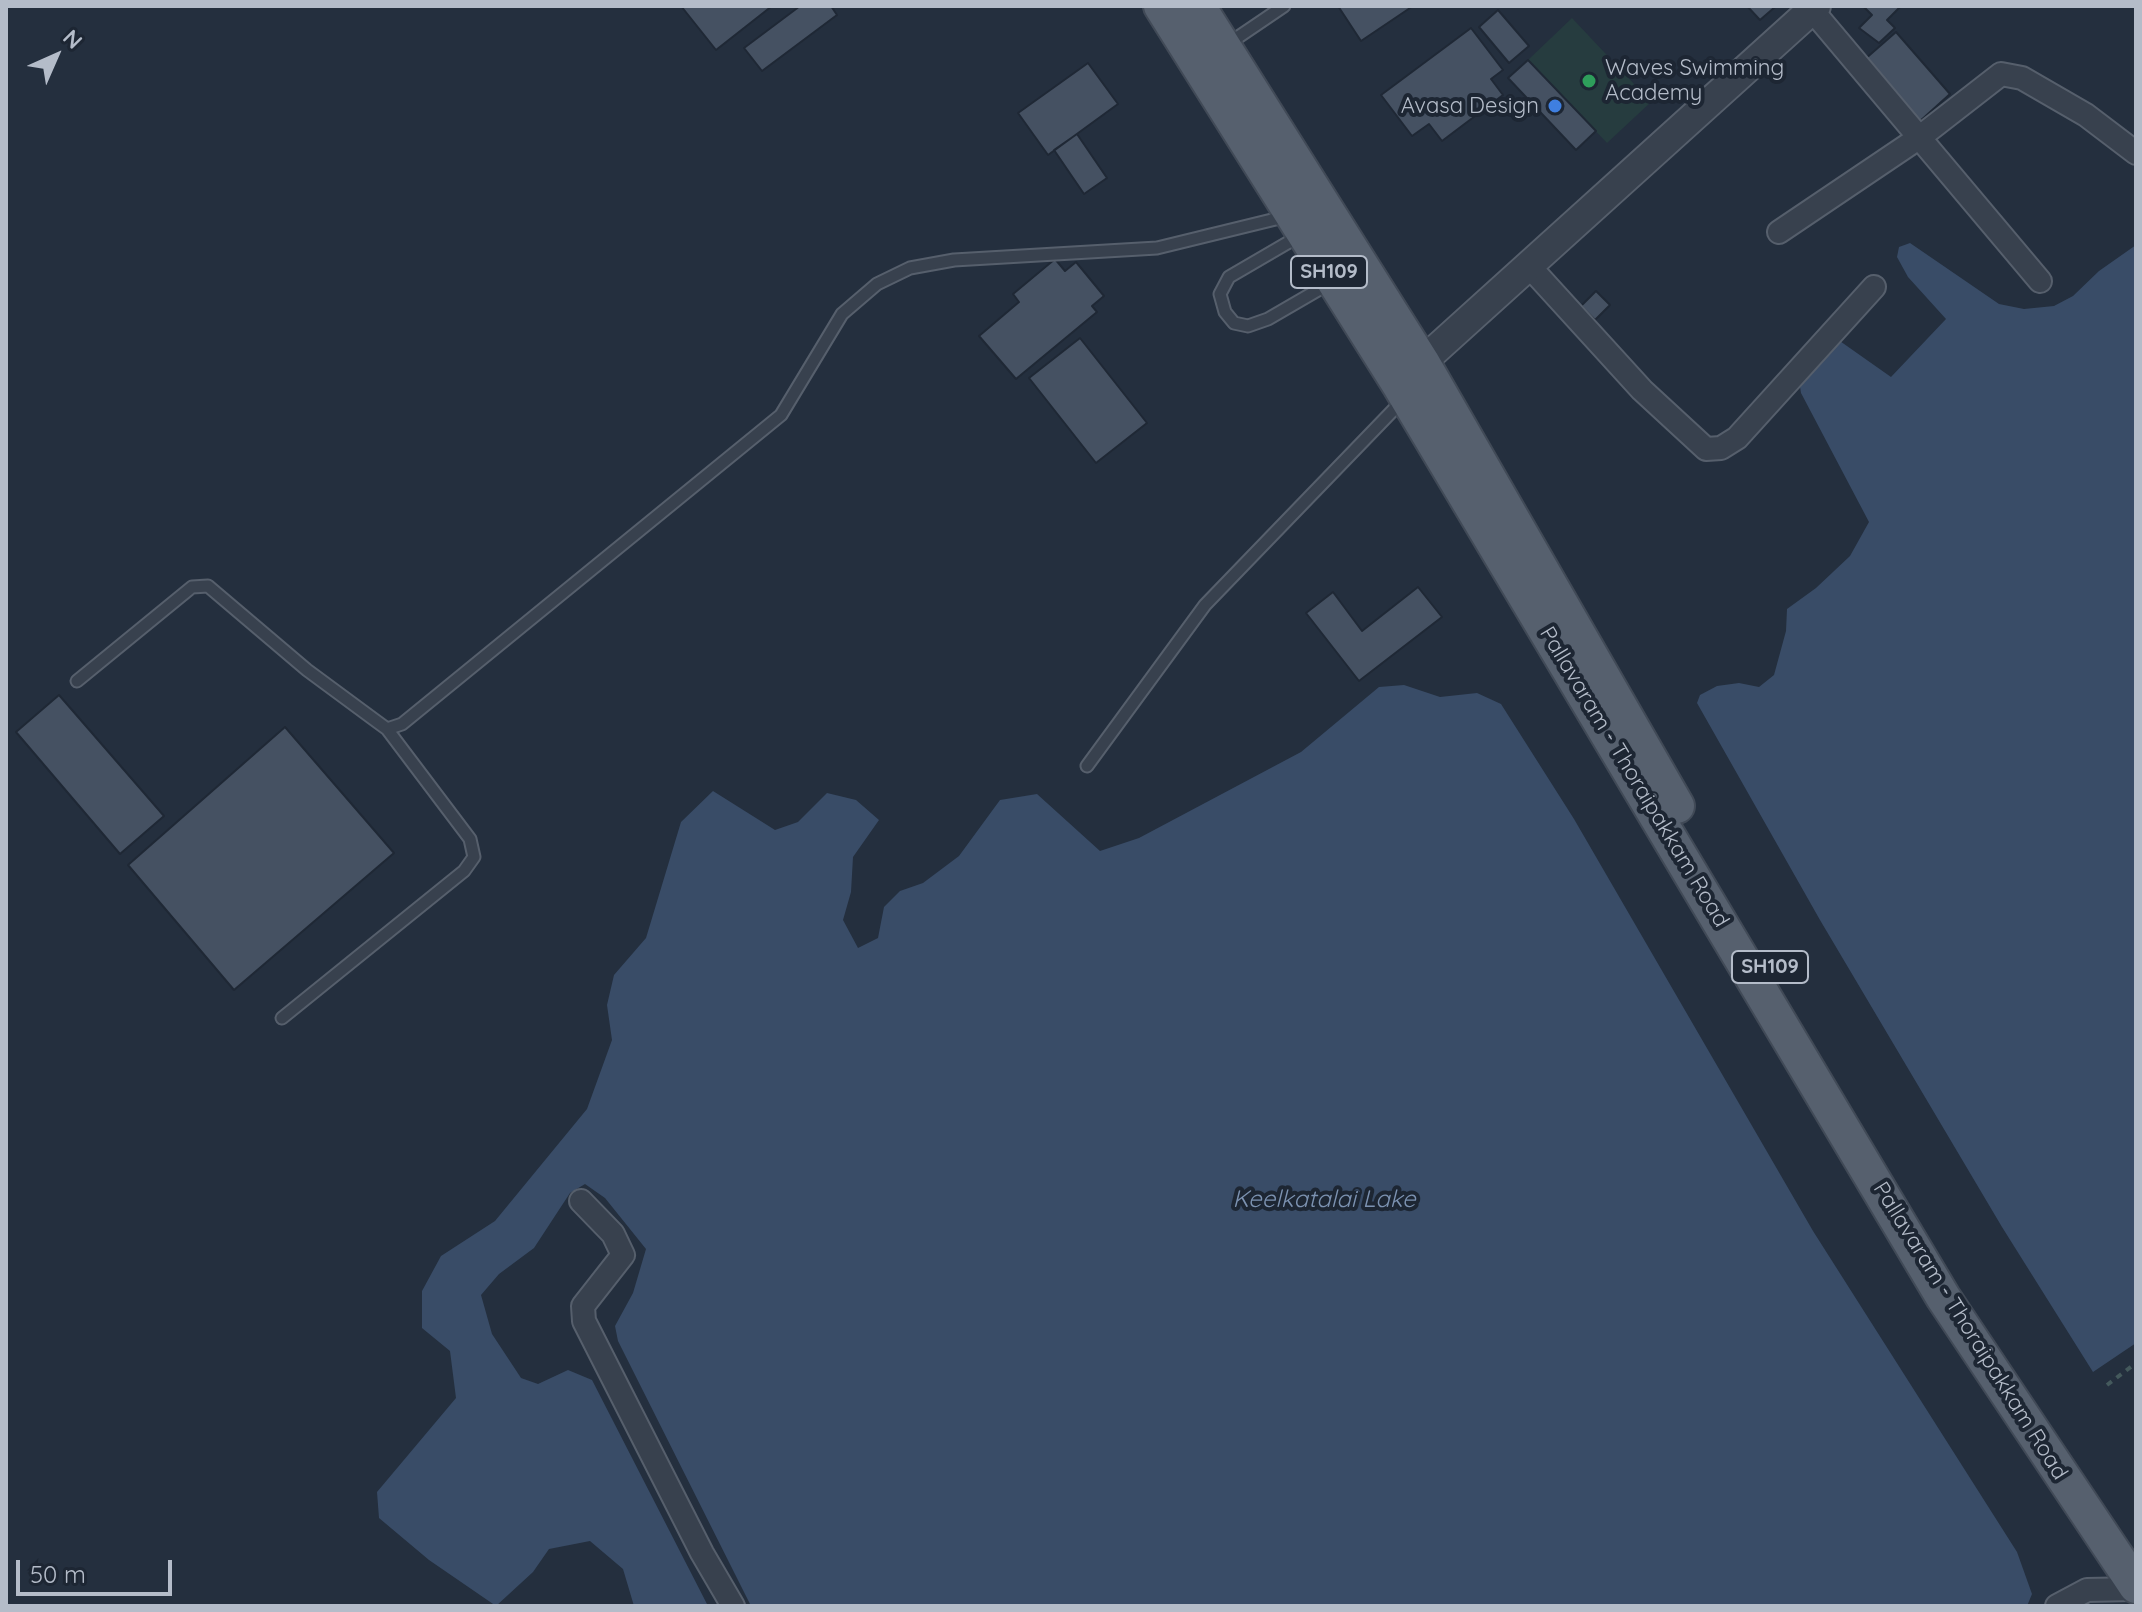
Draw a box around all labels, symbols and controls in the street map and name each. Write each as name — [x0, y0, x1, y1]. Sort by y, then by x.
north arrow — [16, 16, 96, 96]
text: N — [57, 23, 89, 55]
place label: Waves Swimming Academy — [1605, 55, 1784, 106]
marker: Waves Swimming Academy — [1580, 72, 1598, 90]
place label: Avasa Design — [1401, 93, 1539, 119]
marker: Avasa Design — [1546, 97, 1564, 115]
road number: SH109 — [1291, 256, 1367, 288]
street label: Pallavaram - Thoraipakkam Road — [1534, 622, 1734, 932]
road number: SH109 — [1732, 951, 1808, 983]
street label: Pallavaram - Thoraipakkam Road — [1867, 1177, 2073, 1485]
water label: Keelkatalai Lake — [1232, 1186, 1416, 1214]
scale bar — [20, 1544, 176, 1594]
text: 50 m — [30, 1559, 86, 1589]

